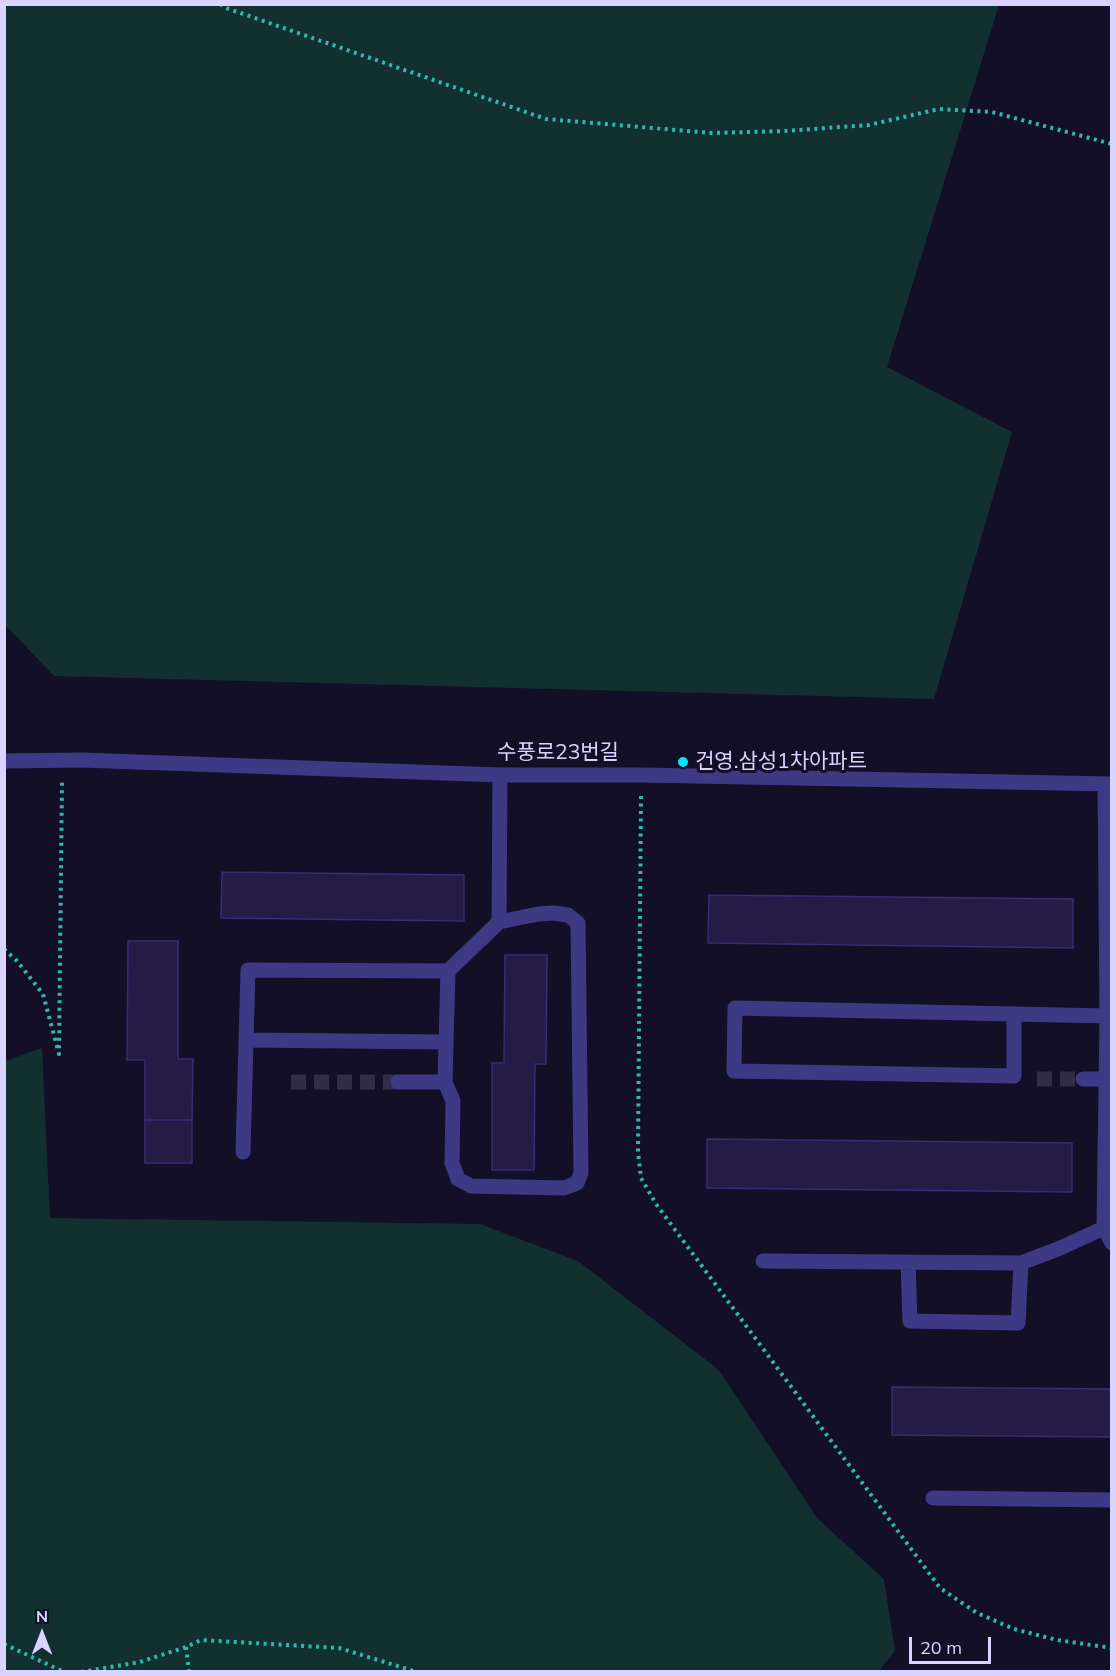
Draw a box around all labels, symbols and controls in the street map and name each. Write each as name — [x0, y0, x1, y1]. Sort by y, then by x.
street label: 수풍로23번길 — [497, 740, 619, 766]
place label: 건영.삼성1차아파트 — [695, 749, 867, 775]
marker: 건영.삼성1차아파트 — [676, 755, 690, 769]
north arrow — [12, 1604, 72, 1664]
text: N — [36, 1606, 48, 1626]
scale bar — [912, 1625, 994, 1663]
text: 20 m — [920, 1636, 962, 1659]

